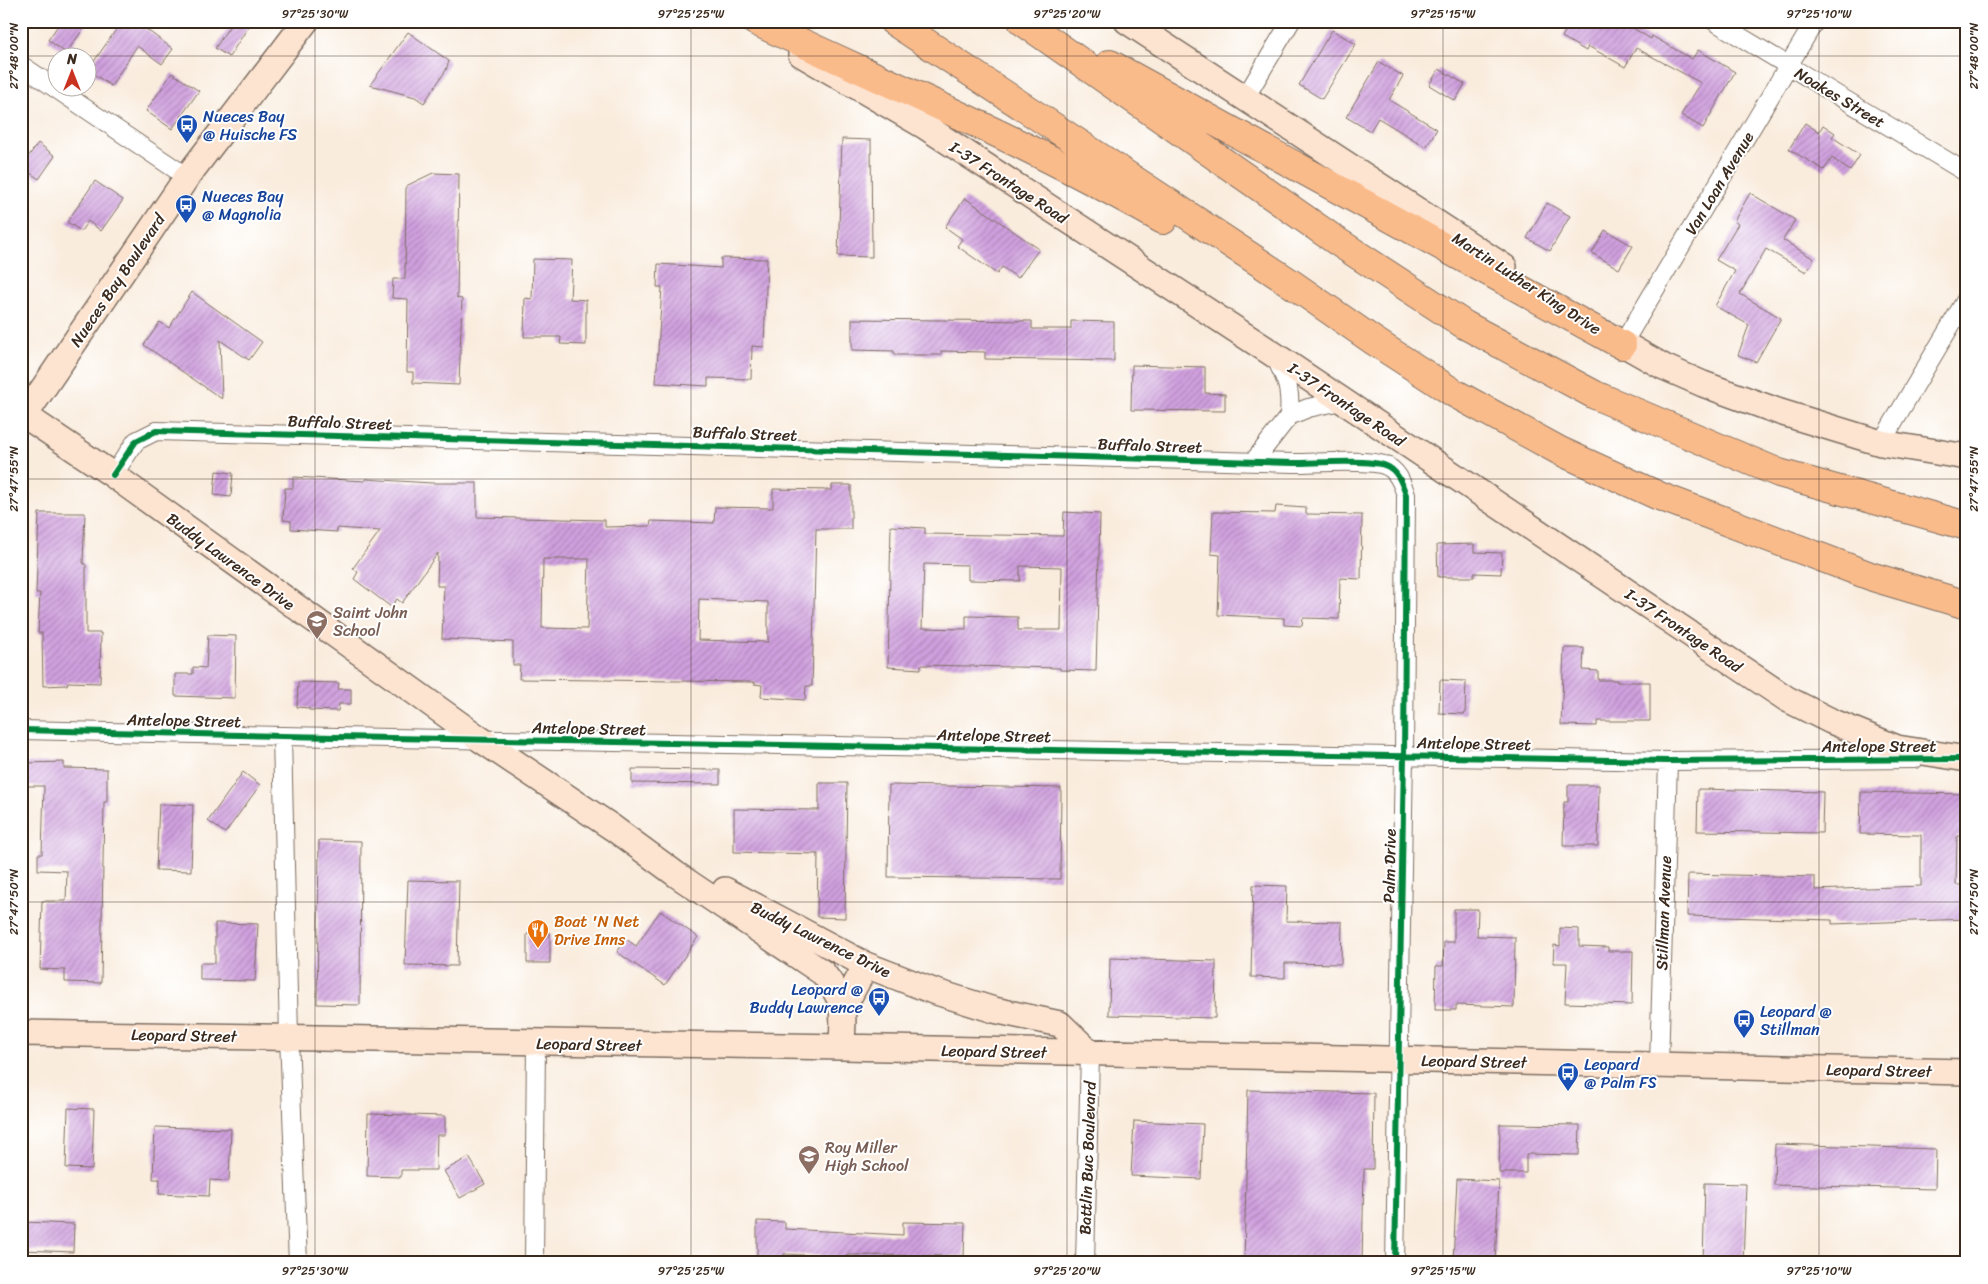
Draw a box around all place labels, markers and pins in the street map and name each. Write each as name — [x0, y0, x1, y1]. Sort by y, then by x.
place label: Nueces Bay @ Huische FS — [203, 102, 297, 149]
bus stop icon: Nueces Bay @ Huische FS — [175, 113, 199, 144]
place label: Nueces Bay @ Magnolia — [202, 182, 284, 229]
bus stop icon: Nueces Bay @ Magnolia — [174, 193, 198, 224]
place label: Saint John School — [333, 598, 408, 645]
school or university icon: Saint John School — [305, 609, 329, 640]
place label: Boat 'N Net Drive Inns — [554, 907, 639, 954]
restaurant icon: Boat 'N Net Drive Inns — [526, 918, 550, 949]
place label: Leopard @ Buddy Lawrence — [749, 975, 863, 1022]
bus stop icon: Leopard @ Buddy Lawrence — [867, 986, 891, 1017]
place label: Leopard @ Stillman — [1760, 997, 1832, 1044]
bus stop icon: Leopard @ Stillman — [1732, 1008, 1756, 1039]
place label: Leopard @ Palm FS — [1584, 1050, 1657, 1097]
bus stop icon: Leopard @ Palm FS — [1556, 1061, 1580, 1092]
place label: Roy Miller High School — [825, 1133, 909, 1180]
school or university icon: Roy Miller High School — [797, 1144, 821, 1175]

